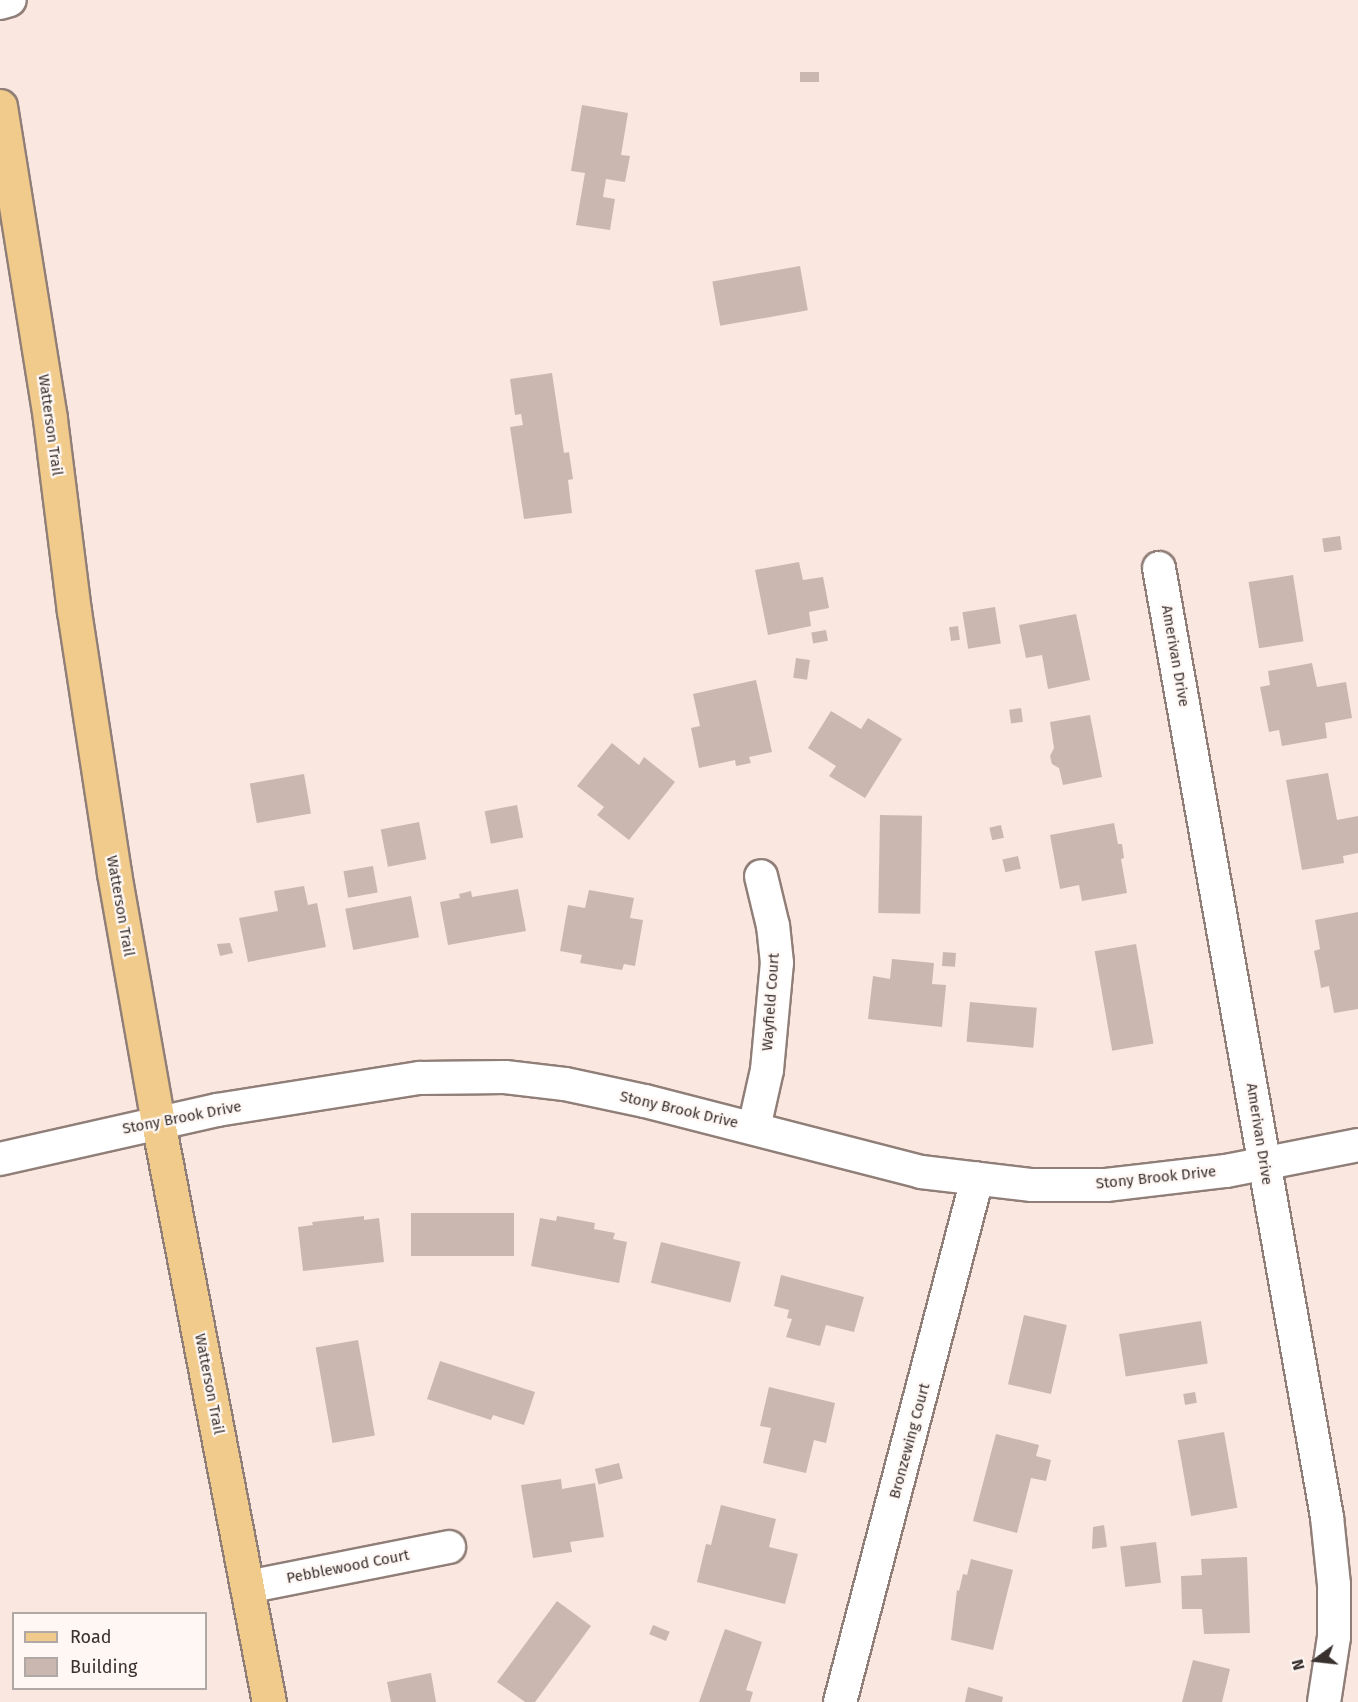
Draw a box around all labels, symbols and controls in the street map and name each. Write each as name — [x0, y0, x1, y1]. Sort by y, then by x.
street label: Watterson Trail — [34, 373, 66, 477]
street label: Amerivan Drive — [1157, 604, 1193, 708]
street label: Watterson Trail — [102, 854, 138, 958]
street label: Wayfield Court — [759, 952, 783, 1052]
street label: Amerivan Drive — [1242, 1082, 1276, 1186]
street label: Stony Brook Drive — [618, 1088, 740, 1132]
street label: Stony Brook Drive — [121, 1098, 243, 1138]
street label: Stony Brook Drive — [1095, 1163, 1217, 1193]
street label: Watterson Trail — [190, 1332, 228, 1436]
street label: Bronzewing Court — [886, 1381, 934, 1501]
street label: Pebblewood Court — [285, 1546, 411, 1588]
legend — [12, 1612, 207, 1690]
text: Road — [70, 1626, 112, 1648]
north arrow — [1286, 1630, 1346, 1690]
text: Building — [70, 1656, 137, 1678]
text: N — [1288, 1657, 1309, 1672]

